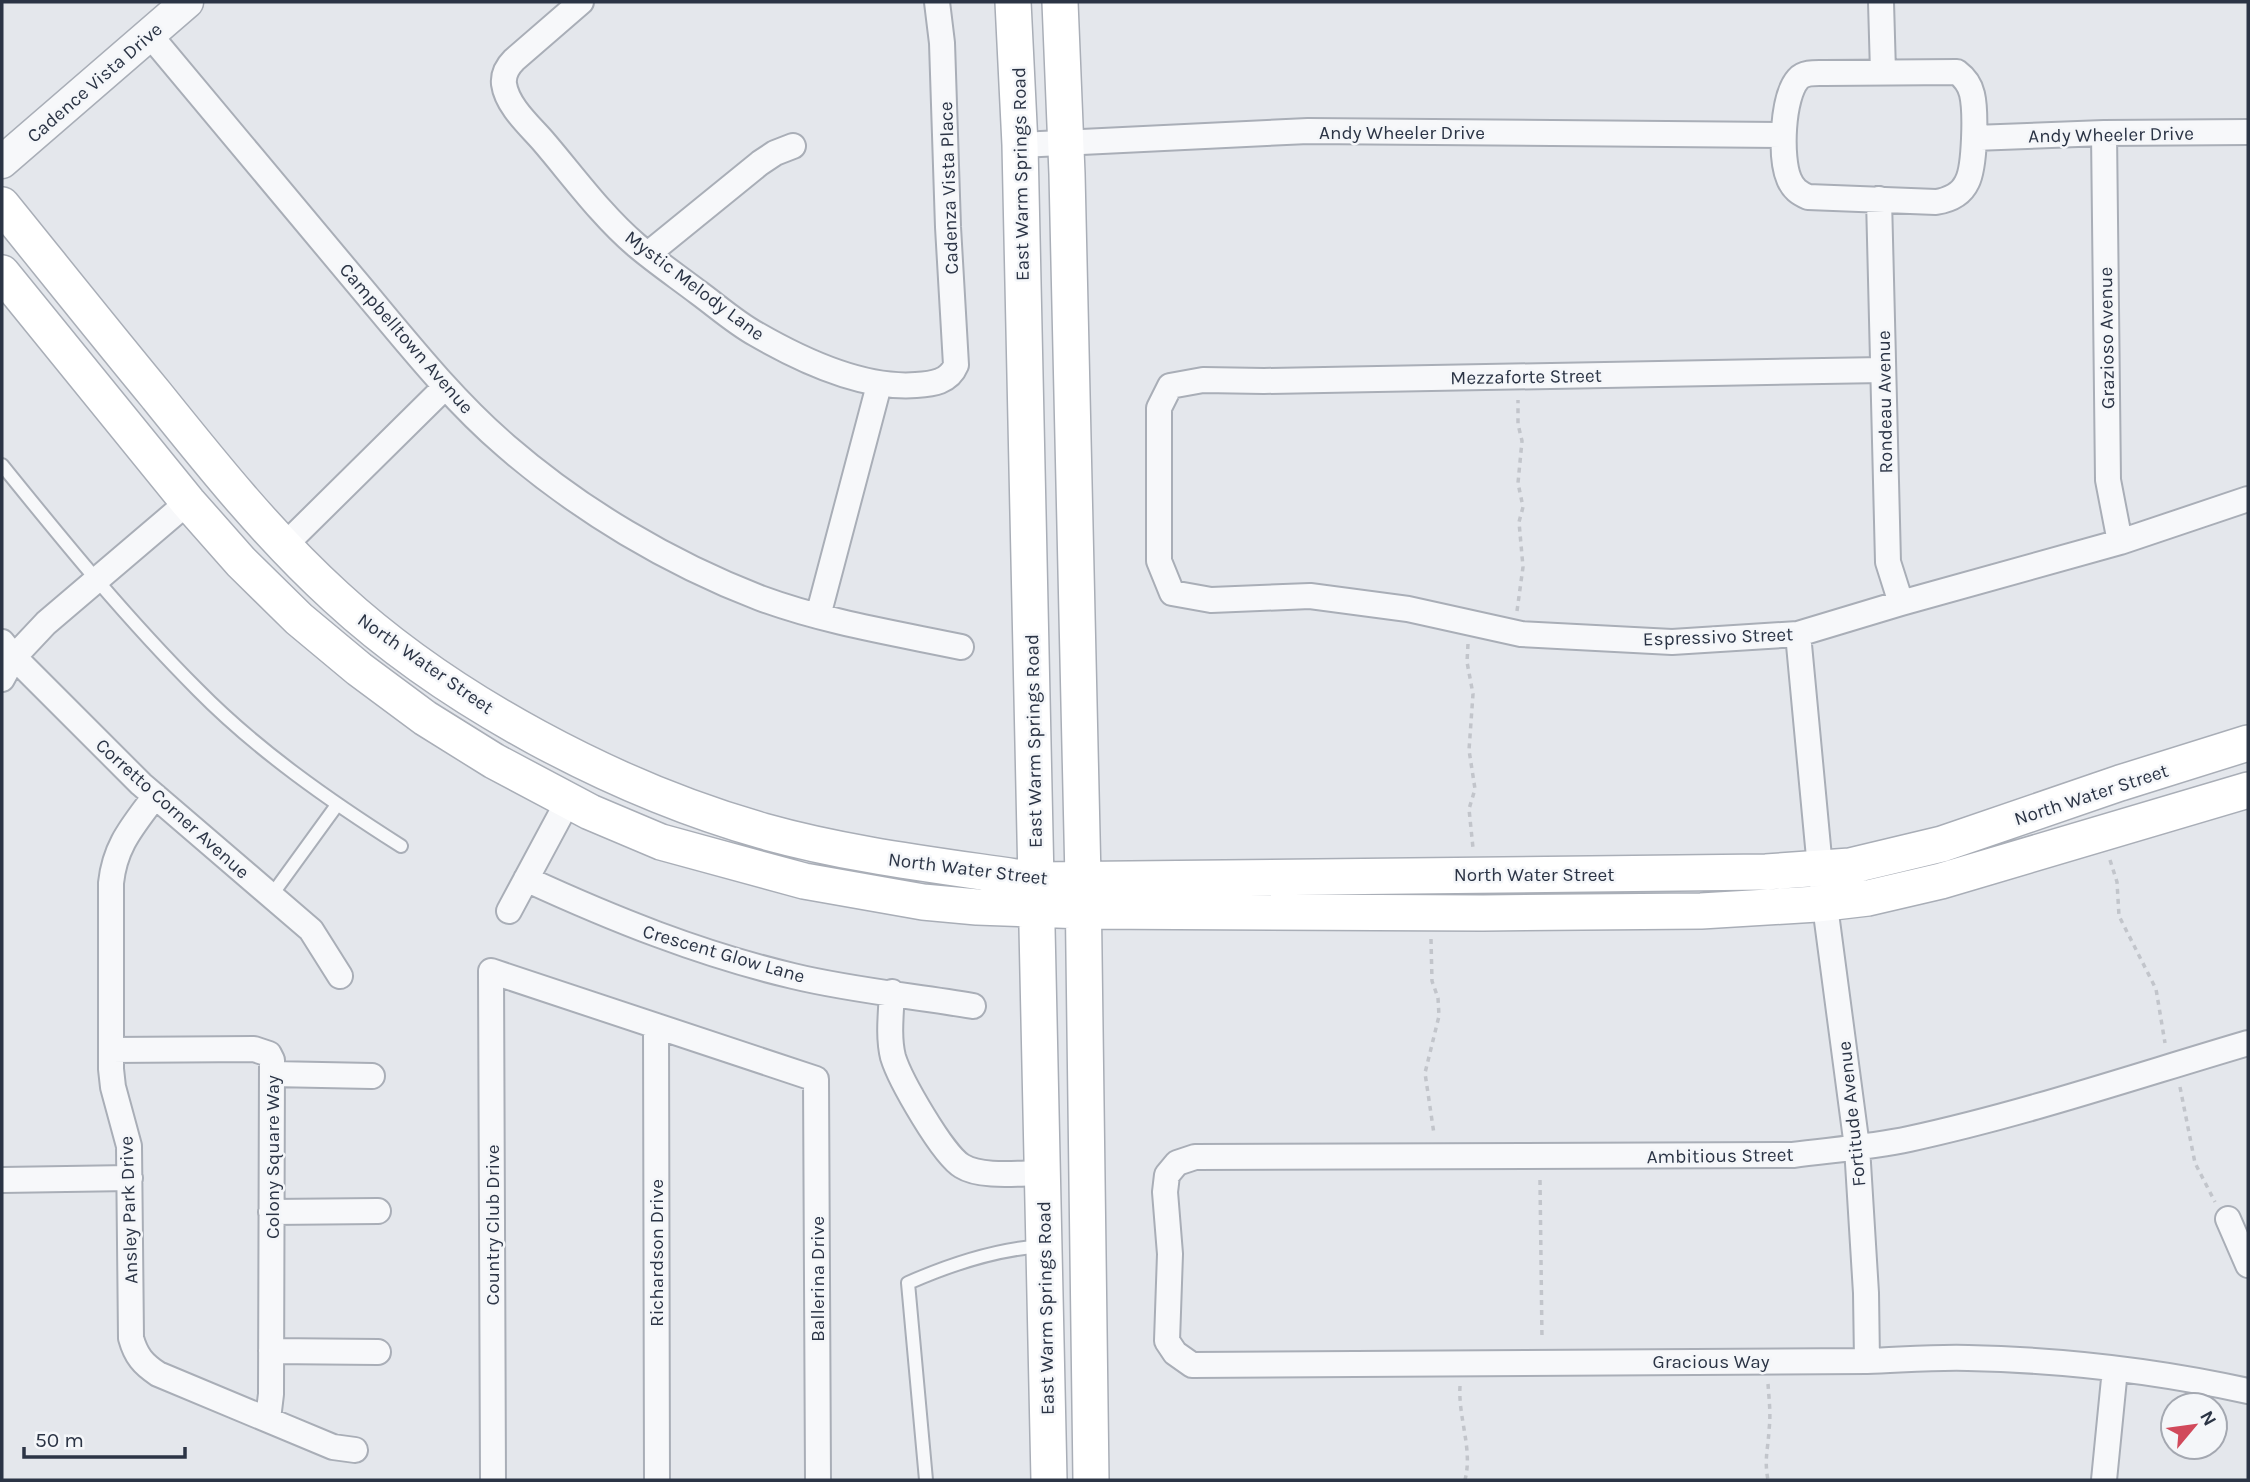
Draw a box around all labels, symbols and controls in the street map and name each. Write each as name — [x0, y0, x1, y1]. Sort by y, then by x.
street label: Cadence Vista Drive — [23, 18, 167, 147]
street label: East Warm Springs Road — [1008, 67, 1034, 281]
street label: Cadenza Vista Place — [935, 101, 963, 275]
street label: Andy Wheeler Drive — [1319, 122, 1485, 144]
street label: Andy Wheeler Drive — [2028, 123, 2194, 147]
street label: Mystic Melody Lane — [620, 226, 768, 345]
street label: Campbelltown Avenue — [335, 259, 478, 418]
street label: Grazioso Avenue — [2095, 267, 2119, 409]
street label: Rondeau Avenue — [1873, 330, 1897, 474]
street label: Mezzaforte Street — [1450, 365, 1602, 389]
street label: North Water Street — [353, 609, 498, 719]
street label: Espressivo Street — [1642, 623, 1794, 651]
street label: East Warm Springs Road — [1021, 634, 1047, 848]
street label: Corretto Corner Avenue — [91, 734, 254, 883]
street label: North Water Street — [2012, 760, 2171, 830]
street label: North Water Street — [887, 848, 1049, 890]
street label: North Water Street — [1454, 864, 1614, 886]
street label: Crescent Glow Lane — [640, 920, 807, 988]
street label: Fortitude Avenue — [1833, 1040, 1871, 1188]
street label: Colony Square Way — [262, 1075, 284, 1239]
street label: Ansley Park Drive — [115, 1136, 143, 1284]
street label: Ambitious Street — [1646, 1144, 1794, 1168]
street label: Country Club Drive — [482, 1145, 504, 1306]
street label: Richardson Drive — [646, 1179, 668, 1327]
street label: East Warm Springs Road — [1033, 1201, 1059, 1415]
street label: Ballerina Drive — [807, 1216, 829, 1342]
street label: Gracious Way — [1652, 1351, 1770, 1373]
north arrow — [2159, 1391, 2229, 1461]
text: N — [2195, 1407, 2221, 1430]
scale bar — [24, 1416, 186, 1460]
text: 50 m — [35, 1428, 84, 1452]

